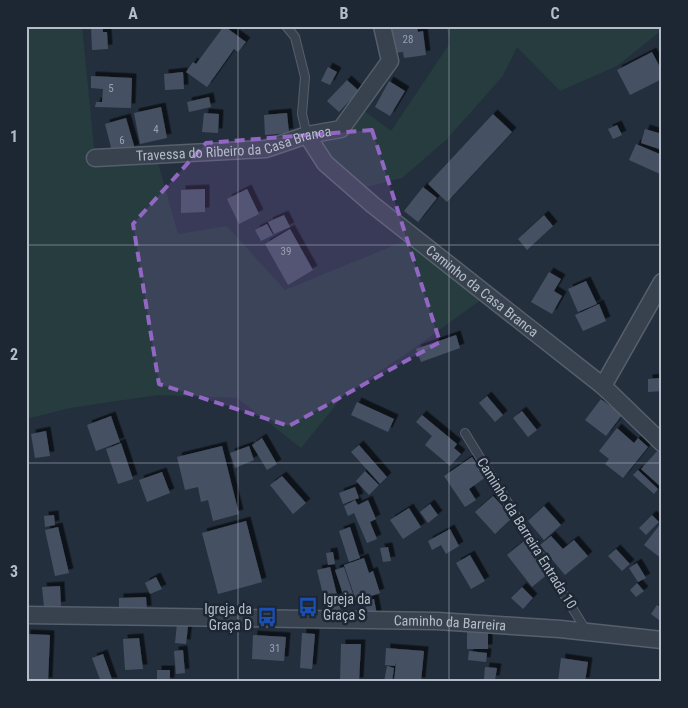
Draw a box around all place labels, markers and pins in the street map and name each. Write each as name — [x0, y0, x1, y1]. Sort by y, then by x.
place label: Igreja da Graça S — [323, 591, 371, 623]
bus stop icon: Igreja da Graça S — [297, 596, 319, 618]
place label: Igreja da Graça D — [204, 601, 252, 633]
bus stop icon: Igreja da Graça D — [256, 606, 278, 628]

